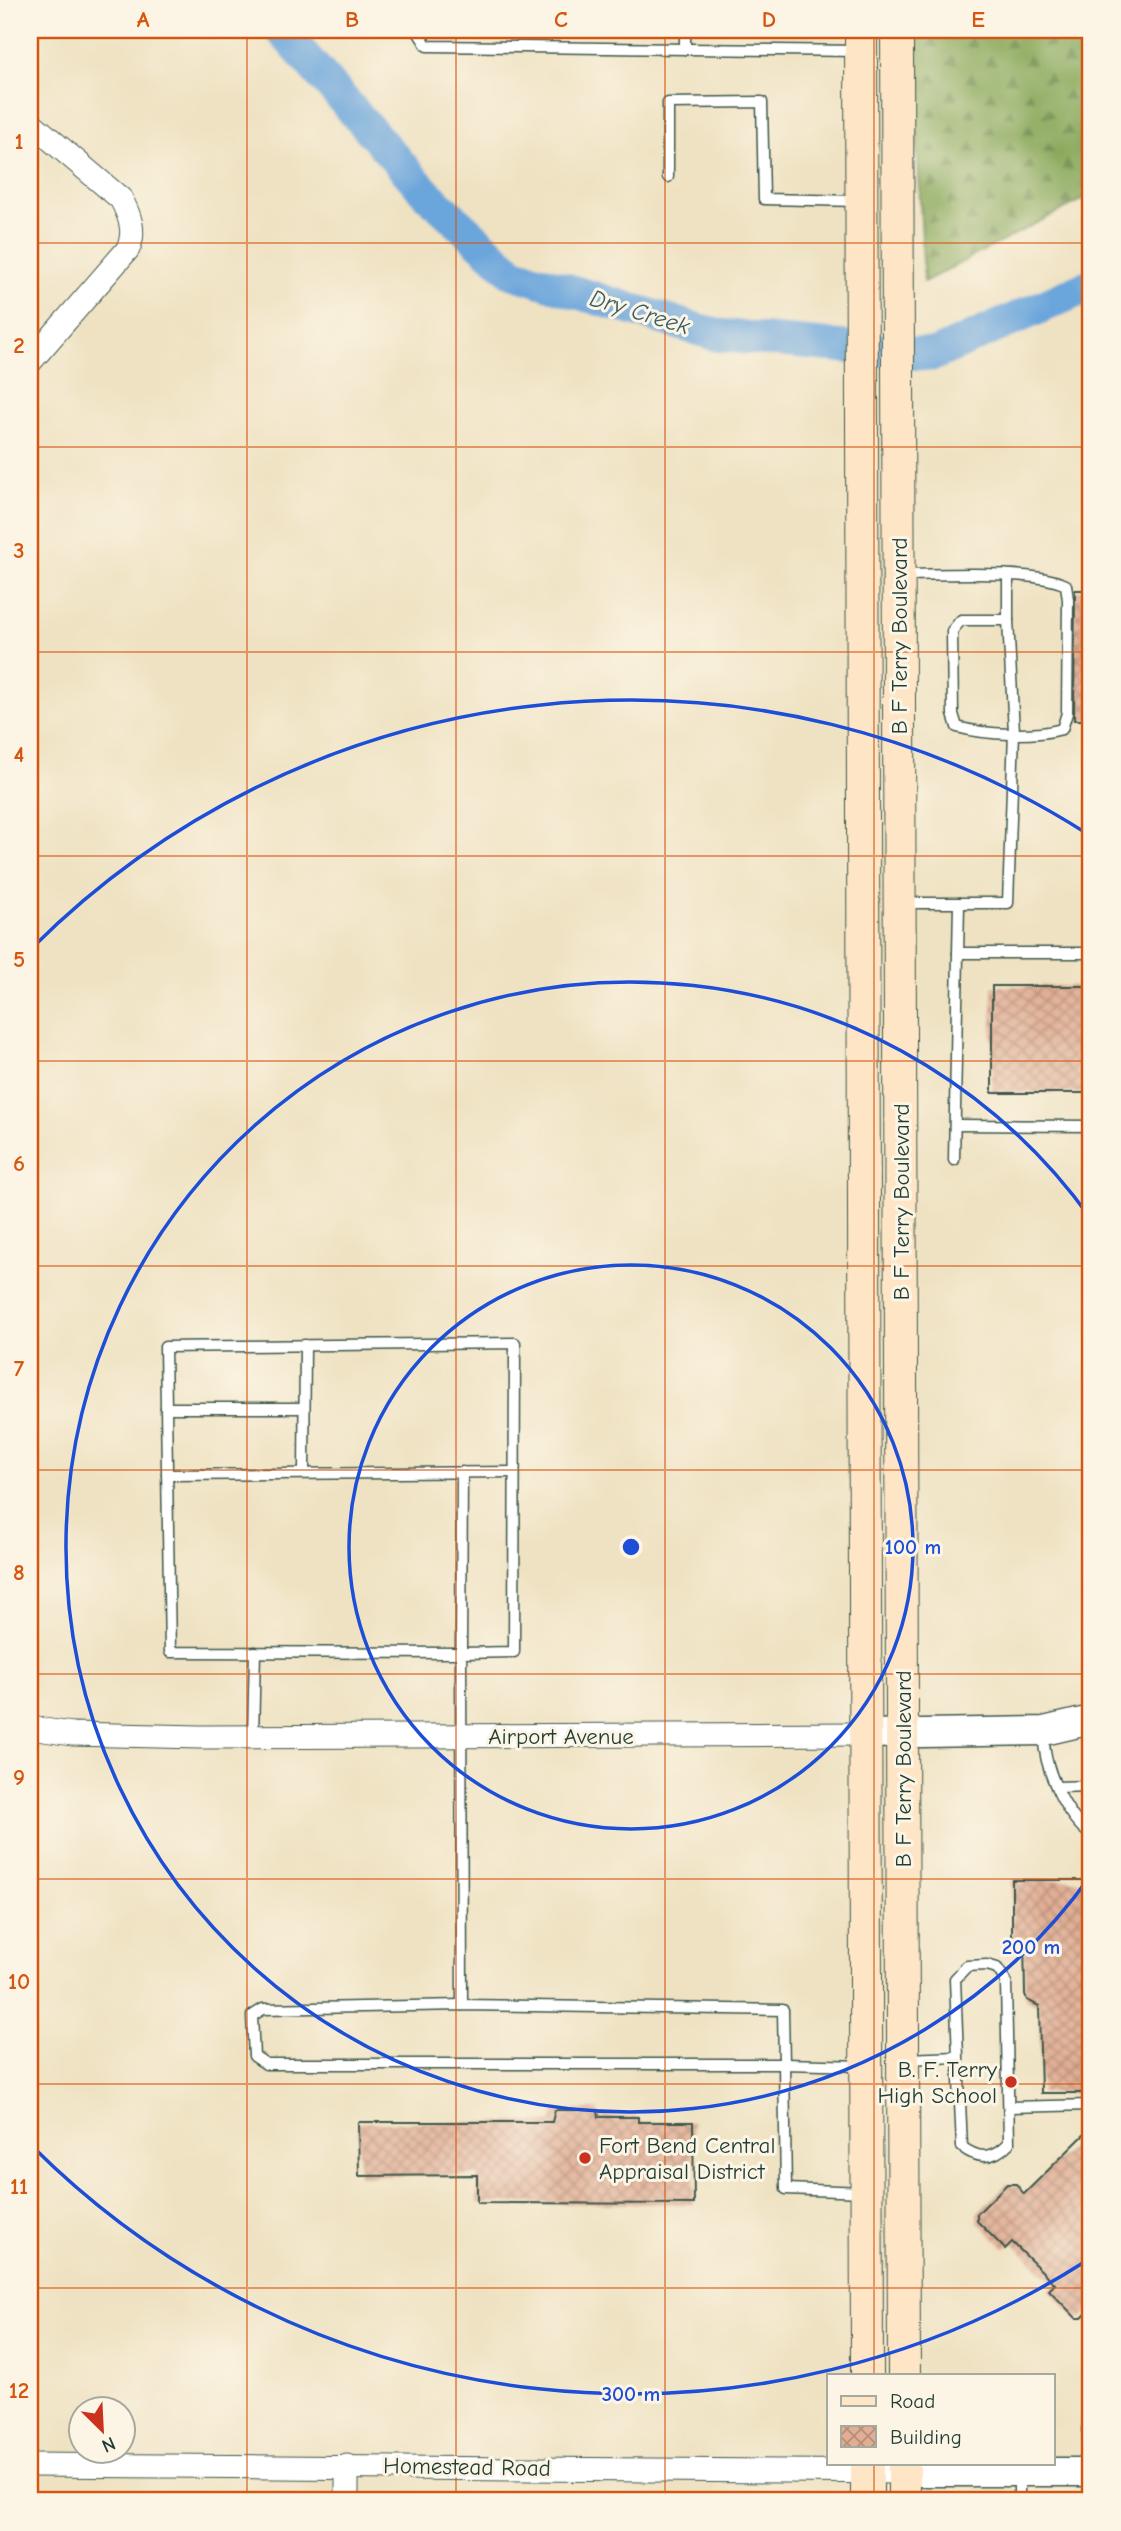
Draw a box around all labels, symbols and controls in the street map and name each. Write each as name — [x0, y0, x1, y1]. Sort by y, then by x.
text: A — [137, 6, 150, 33]
text: B — [345, 6, 359, 33]
text: C — [554, 6, 568, 33]
text: D — [762, 6, 776, 33]
text: E — [971, 6, 985, 33]
text: 1 — [14, 128, 24, 155]
water label: Dry Creek — [587, 284, 694, 340]
text: 2 — [13, 332, 25, 359]
text: 3 — [13, 537, 25, 564]
street label: B F Terry Boulevard — [886, 537, 913, 735]
text: 4 — [14, 741, 25, 768]
text: 5 — [13, 946, 25, 973]
street label: B F Terry Boulevard — [888, 1103, 915, 1301]
text: 6 — [13, 1150, 25, 1177]
text: 7 — [14, 1355, 25, 1382]
centre of rings — [619, 1535, 643, 1559]
text: 100 m — [885, 1535, 941, 1559]
text: 8 — [13, 1559, 25, 1586]
street label: B F Terry Boulevard — [890, 1670, 917, 1868]
street label: Airport Avenue — [488, 1723, 634, 1750]
text: 9 — [13, 1764, 25, 1791]
text: 200 m — [1002, 1935, 1060, 1959]
text: 10 — [8, 1968, 30, 1995]
place label: B. F. Terry High School — [877, 2056, 998, 2109]
marker: B. F. Terry High School — [1003, 2074, 1019, 2090]
place label: Fort Bend Central Appraisal District — [599, 2132, 775, 2185]
marker: Fort Bend Central Appraisal District — [577, 2150, 593, 2166]
text: 11 — [10, 2173, 28, 2200]
legend — [827, 2374, 1054, 2464]
text: 12 — [9, 2377, 29, 2404]
text: 300 m — [602, 2382, 660, 2406]
text: Road — [890, 2389, 935, 2413]
north arrow — [66, 2394, 136, 2464]
text: Building — [890, 2425, 962, 2449]
text: N — [98, 2432, 119, 2457]
street label: Homestead Road — [383, 2452, 551, 2482]

